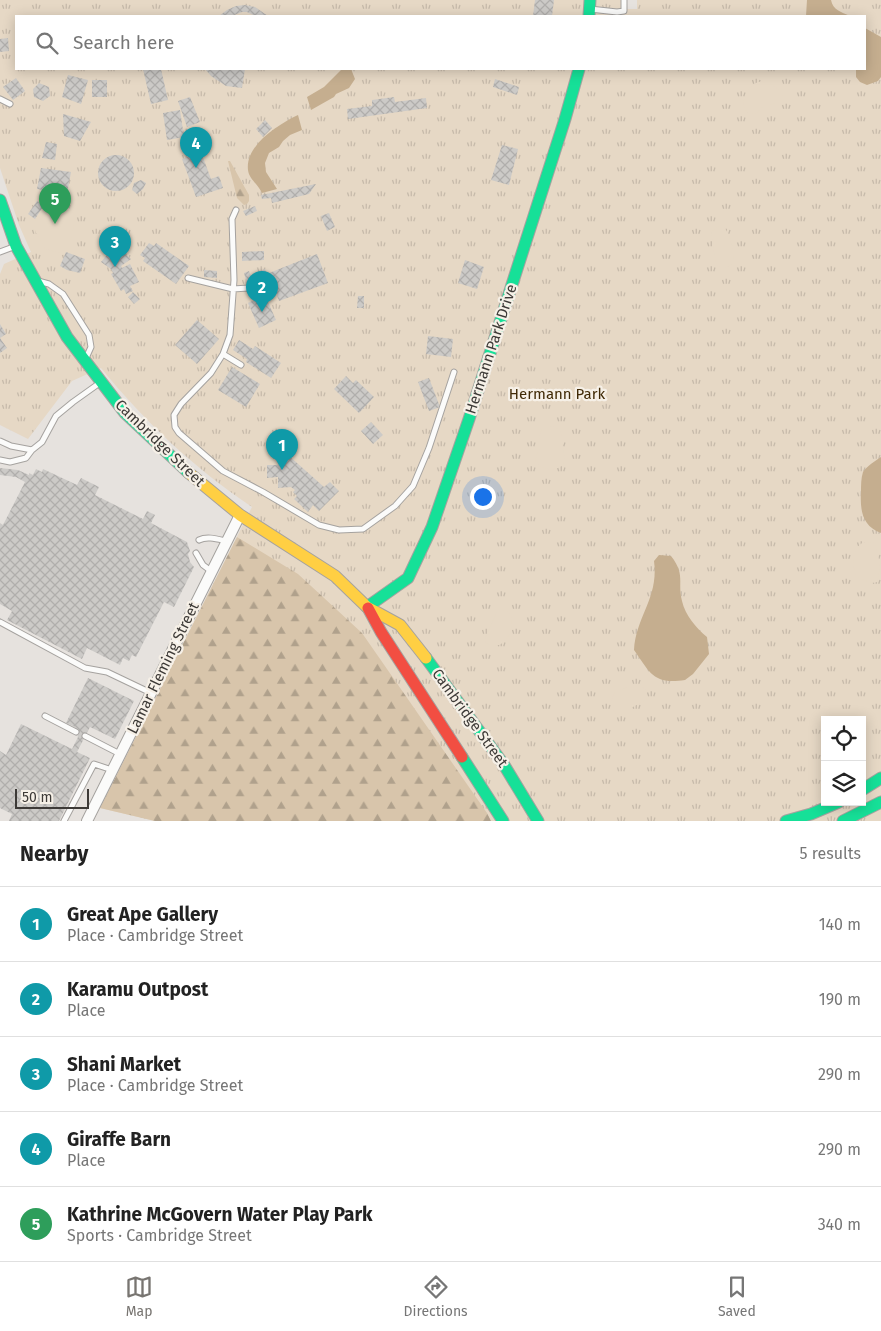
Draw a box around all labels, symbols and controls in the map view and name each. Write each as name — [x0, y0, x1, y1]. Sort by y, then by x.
search box — [15, 15, 866, 70]
icon: search — [33, 29, 61, 57]
text: Search here — [73, 31, 174, 54]
pin: 4 — [180, 127, 212, 168]
pin: 5 — [39, 183, 71, 224]
pin: 3 — [99, 226, 131, 267]
pin: 2 — [246, 271, 278, 312]
street label: Hermann Park Drive — [462, 282, 520, 416]
park label: Hermann Park — [509, 385, 605, 403]
street label: Cambridge Street — [111, 396, 209, 491]
pin: 1 — [266, 429, 298, 470]
your location — [470, 484, 496, 510]
street label: Lamar Fleming Street — [123, 599, 203, 737]
street label: Cambridge Street — [428, 665, 512, 771]
map controls — [821, 716, 866, 806]
button: locate — [821, 716, 866, 761]
button: layers — [821, 761, 866, 806]
scale bar — [15, 786, 89, 809]
text: 50 m — [22, 789, 53, 806]
text: Nearby — [20, 841, 88, 867]
text: 5 results — [800, 844, 861, 863]
text: Great Ape Gallery — [67, 903, 218, 926]
text: 1 — [32, 915, 40, 934]
text: 140 m — [819, 915, 861, 934]
text: Place · Cambridge Street — [67, 926, 243, 945]
text: Karamu Outpost — [67, 978, 208, 1001]
text: 2 — [32, 990, 40, 1009]
text: 190 m — [819, 990, 861, 1009]
text: Place — [67, 1001, 106, 1020]
text: Shani Market — [67, 1053, 181, 1076]
text: 3 — [32, 1065, 40, 1084]
text: 290 m — [818, 1065, 861, 1084]
text: Place · Cambridge Street — [67, 1076, 243, 1095]
text: Giraffe Barn — [67, 1128, 171, 1151]
text: 4 — [31, 1140, 41, 1159]
text: 290 m — [818, 1140, 861, 1159]
text: Place — [67, 1151, 106, 1170]
text: Kathrine McGovern Water Play Park — [67, 1203, 373, 1226]
text: 5 — [32, 1215, 40, 1234]
text: 340 m — [818, 1215, 861, 1234]
text: Sports · Cambridge Street — [67, 1226, 252, 1245]
tab: Map — [125, 1273, 153, 1320]
tab: Directions — [403, 1273, 468, 1320]
tab: Saved — [718, 1273, 756, 1320]

